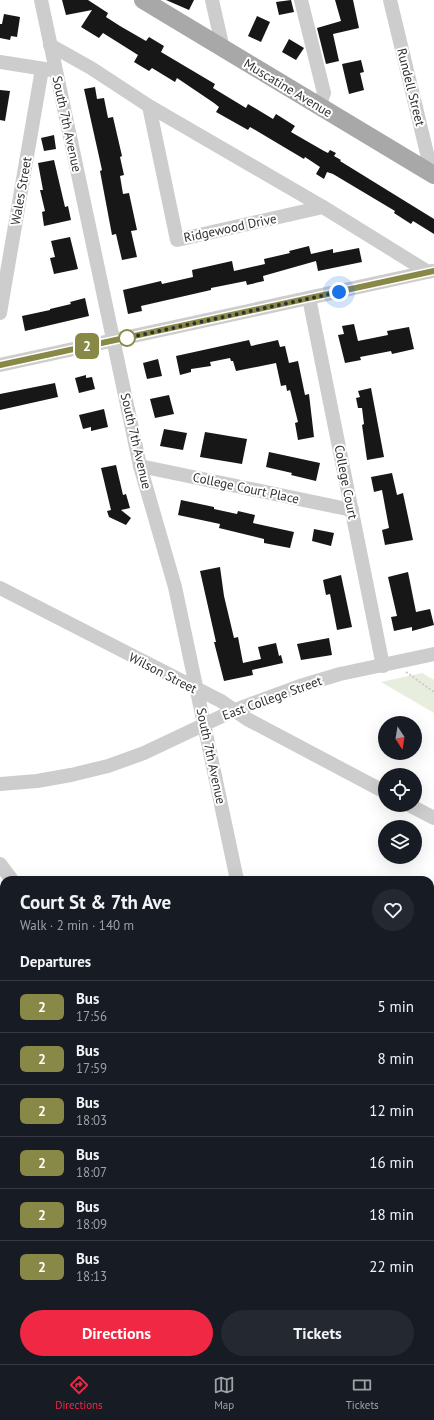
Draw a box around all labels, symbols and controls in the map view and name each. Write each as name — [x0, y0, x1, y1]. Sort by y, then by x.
street label: Rundell Street — [393, 46, 429, 128]
street label: Muscatine Avenue — [241, 55, 335, 121]
street label: South 7th Avenue — [49, 74, 85, 174]
street label: Wales Street — [7, 155, 35, 227]
street label: Ridgewood Drive — [182, 210, 278, 246]
your location — [329, 282, 349, 302]
unlabelled marker — [118, 329, 136, 347]
line badge: 2 — [74, 333, 100, 359]
text: 2 — [83, 337, 91, 355]
street label: South 7th Avenue — [117, 391, 155, 491]
street label: College Court — [330, 443, 362, 521]
street label: College Court Place — [191, 468, 301, 508]
street label: Wilson Street — [126, 649, 200, 698]
street label: East College Street — [220, 672, 325, 724]
street label: South 7th Avenue — [193, 706, 229, 806]
north arrow — [378, 716, 422, 760]
map controls — [378, 716, 422, 864]
button: locate — [378, 768, 422, 812]
button: layers — [378, 820, 422, 864]
button: heart — [372, 889, 414, 931]
text: Court St & 7th Ave — [20, 890, 171, 914]
text: Walk · 2 min · 140 m — [20, 917, 134, 934]
text: Departures — [20, 952, 91, 971]
text: Bus — [76, 989, 99, 1008]
text: 5 min — [377, 997, 414, 1016]
text: 2 — [38, 998, 46, 1016]
text: 17:56 — [76, 1008, 107, 1025]
text: Bus — [76, 1041, 99, 1060]
text: 8 min — [377, 1049, 414, 1068]
text: 2 — [38, 1050, 46, 1068]
text: 17:59 — [76, 1060, 107, 1077]
text: Bus — [76, 1093, 99, 1112]
text: 12 min — [369, 1101, 414, 1120]
text: 2 — [38, 1102, 46, 1120]
text: 18:03 — [76, 1112, 107, 1129]
text: Bus — [76, 1145, 99, 1164]
text: 16 min — [369, 1153, 414, 1172]
text: 2 — [38, 1154, 46, 1172]
text: 18:07 — [76, 1164, 107, 1181]
text: Bus — [76, 1197, 99, 1216]
text: 18 min — [369, 1205, 414, 1224]
text: 2 — [38, 1206, 46, 1224]
text: 18:09 — [76, 1216, 107, 1233]
text: Bus — [76, 1249, 99, 1268]
text: 22 min — [369, 1257, 414, 1276]
text: 2 — [38, 1258, 46, 1276]
text: 18:13 — [76, 1268, 107, 1285]
button: Directions — [20, 1310, 213, 1356]
button: Tickets — [221, 1310, 414, 1356]
tab: Directions — [55, 1374, 103, 1412]
tab: Map — [213, 1374, 235, 1412]
tab: Tickets — [346, 1374, 379, 1412]

